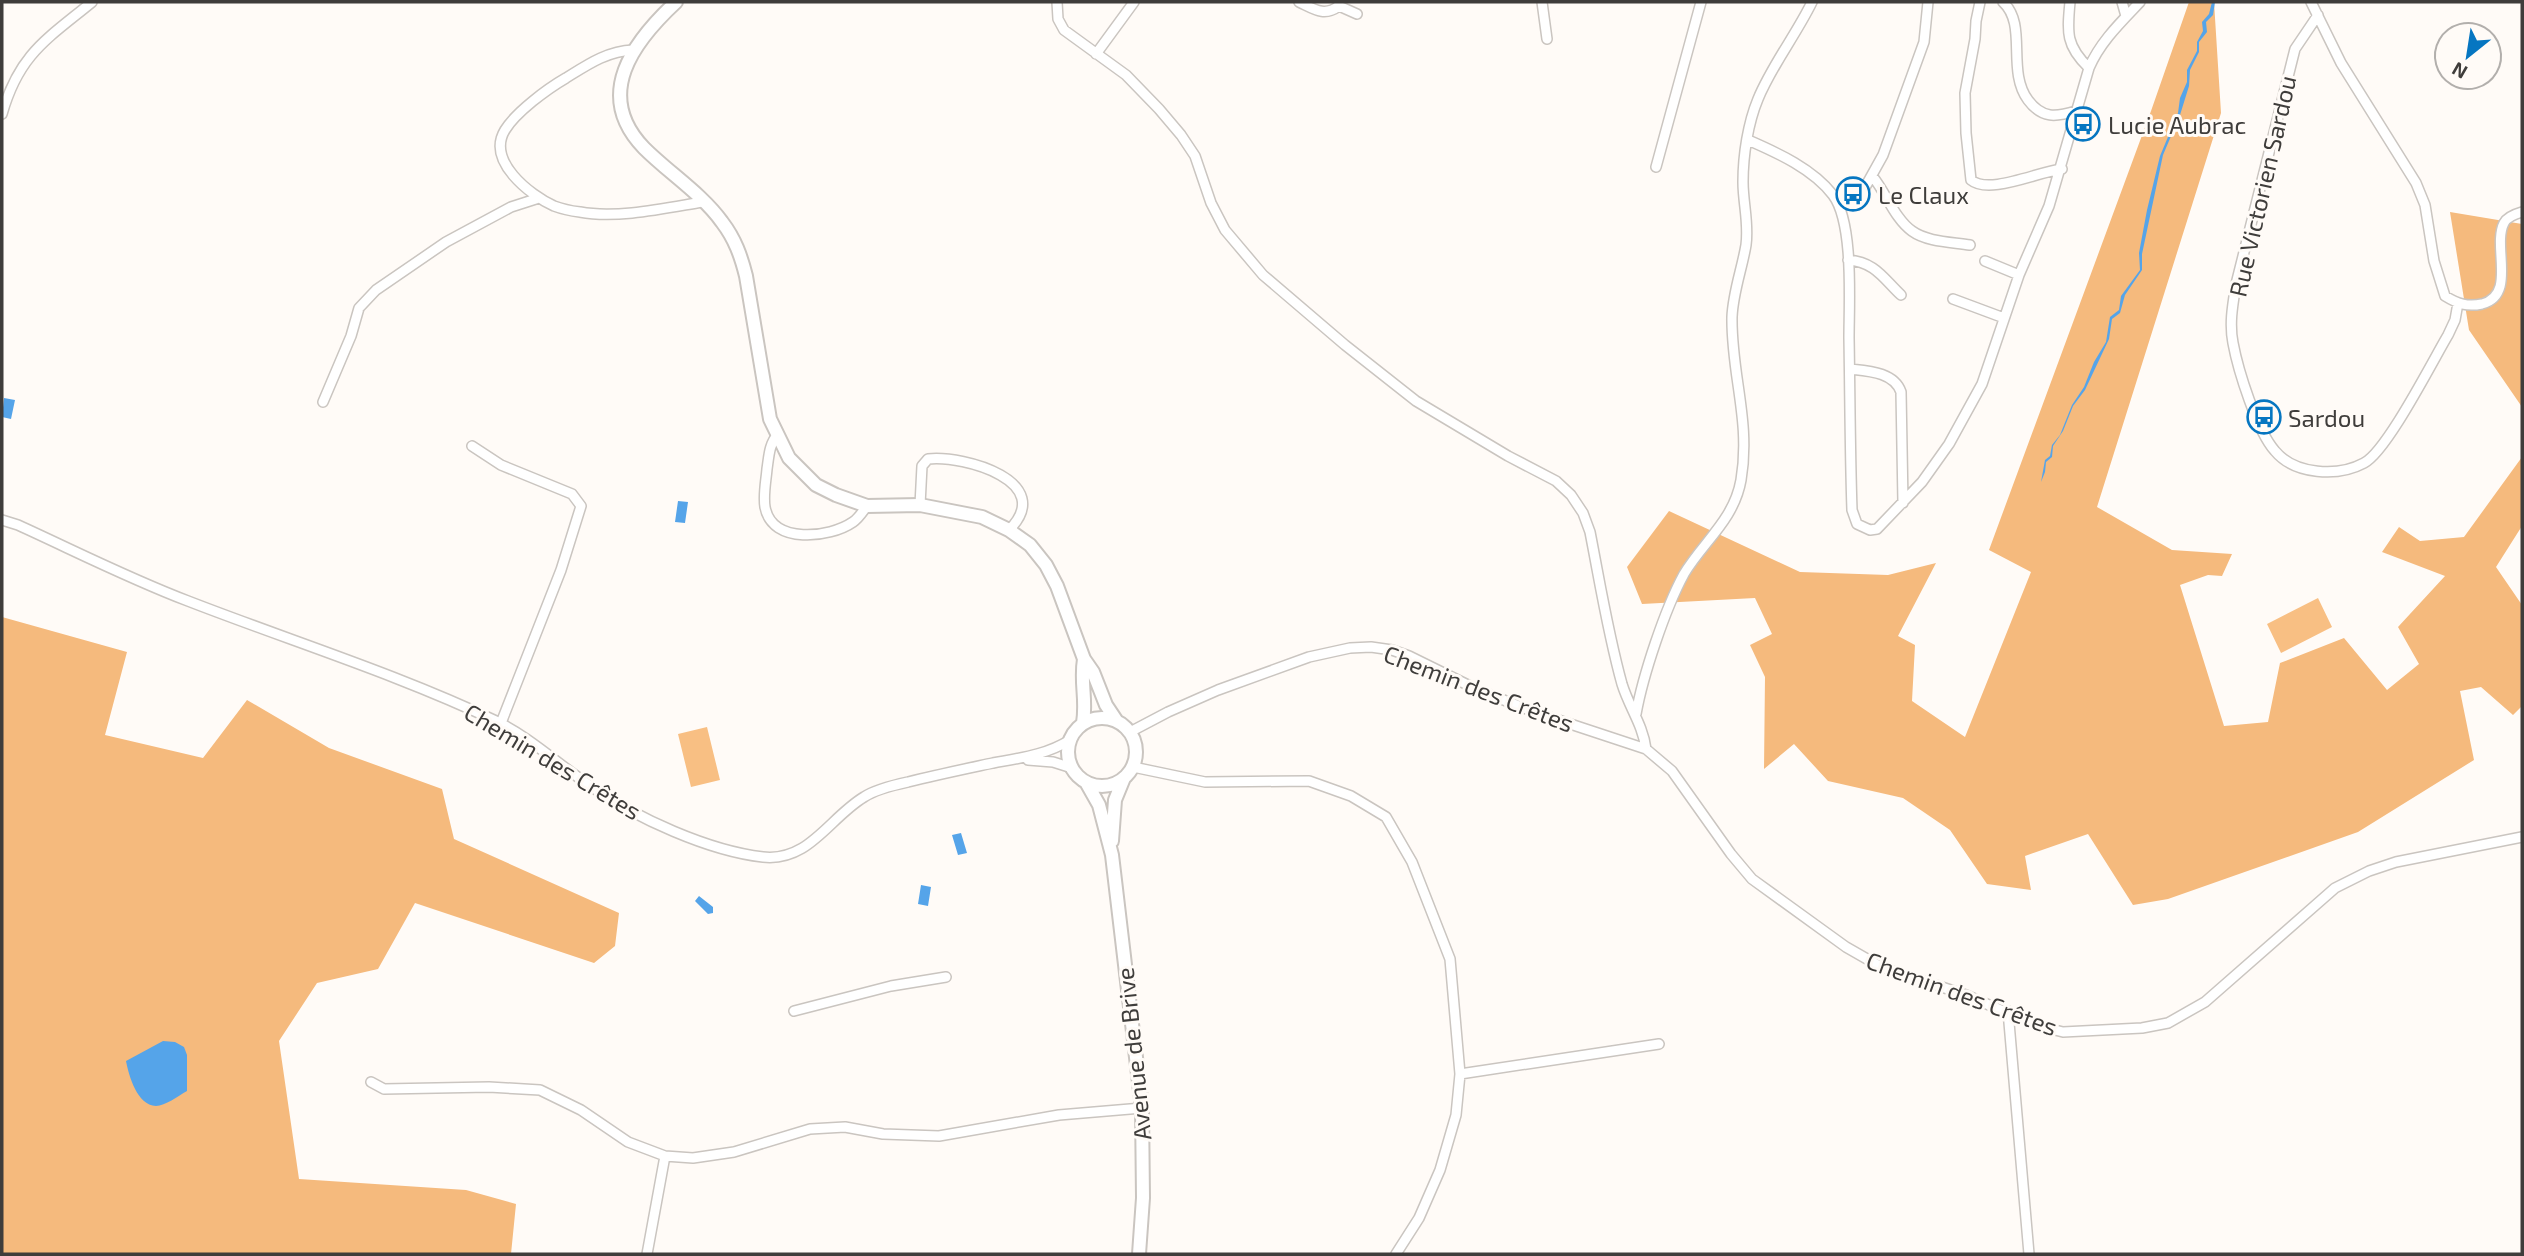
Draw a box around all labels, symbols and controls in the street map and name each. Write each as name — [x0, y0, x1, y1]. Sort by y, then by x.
north arrow — [2433, 21, 2503, 91]
text: N — [2448, 58, 2471, 85]
street label: Rue Victorien Sardou — [2222, 73, 2302, 299]
bus stop icon: Lucie Aubrac — [2064, 105, 2102, 143]
place label: Lucie Aubrac — [2108, 110, 2246, 139]
bus stop icon: Le Claux — [1834, 175, 1872, 213]
place label: Le Claux — [1878, 180, 1969, 209]
bus stop icon: Sardou — [2245, 398, 2283, 436]
place label: Sardou — [2288, 403, 2365, 432]
street label: Chemin des Crêtes — [1380, 638, 1578, 738]
street label: Chemin des Crêtes — [459, 697, 647, 825]
street label: Chemin des Crêtes — [1863, 945, 2061, 1041]
street label: Avenue de Brive — [1110, 966, 1156, 1142]

